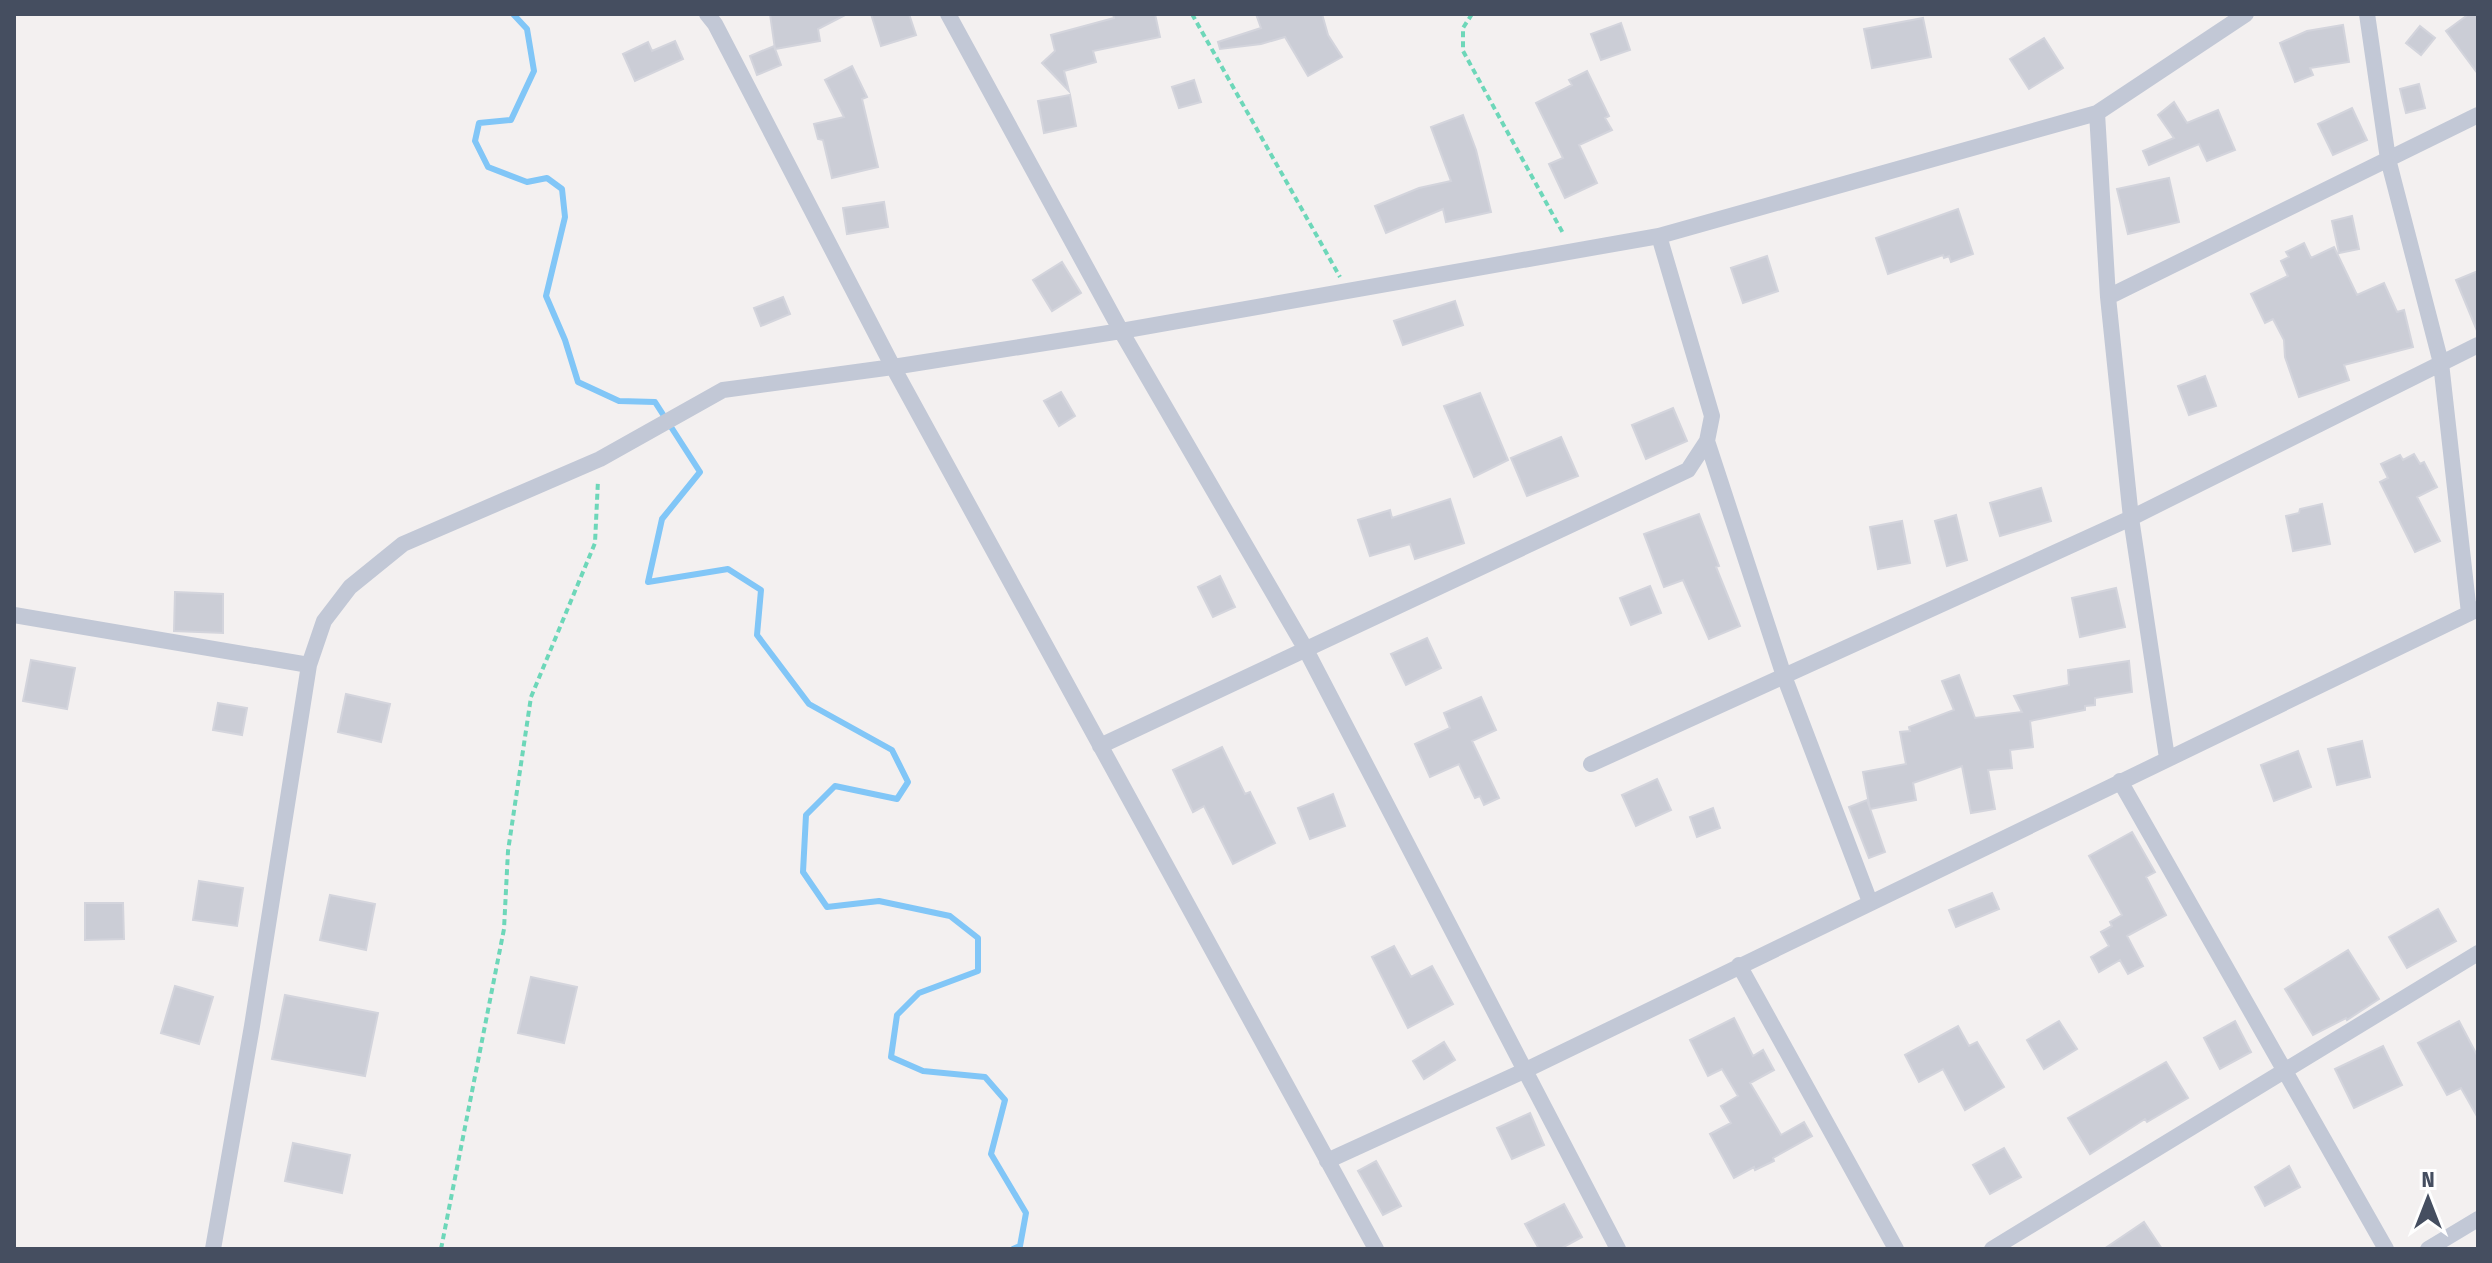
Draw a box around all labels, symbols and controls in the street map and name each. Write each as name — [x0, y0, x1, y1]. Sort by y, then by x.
north arrow — [2388, 1159, 2468, 1239]
text: N — [2421, 1166, 2435, 1193]

